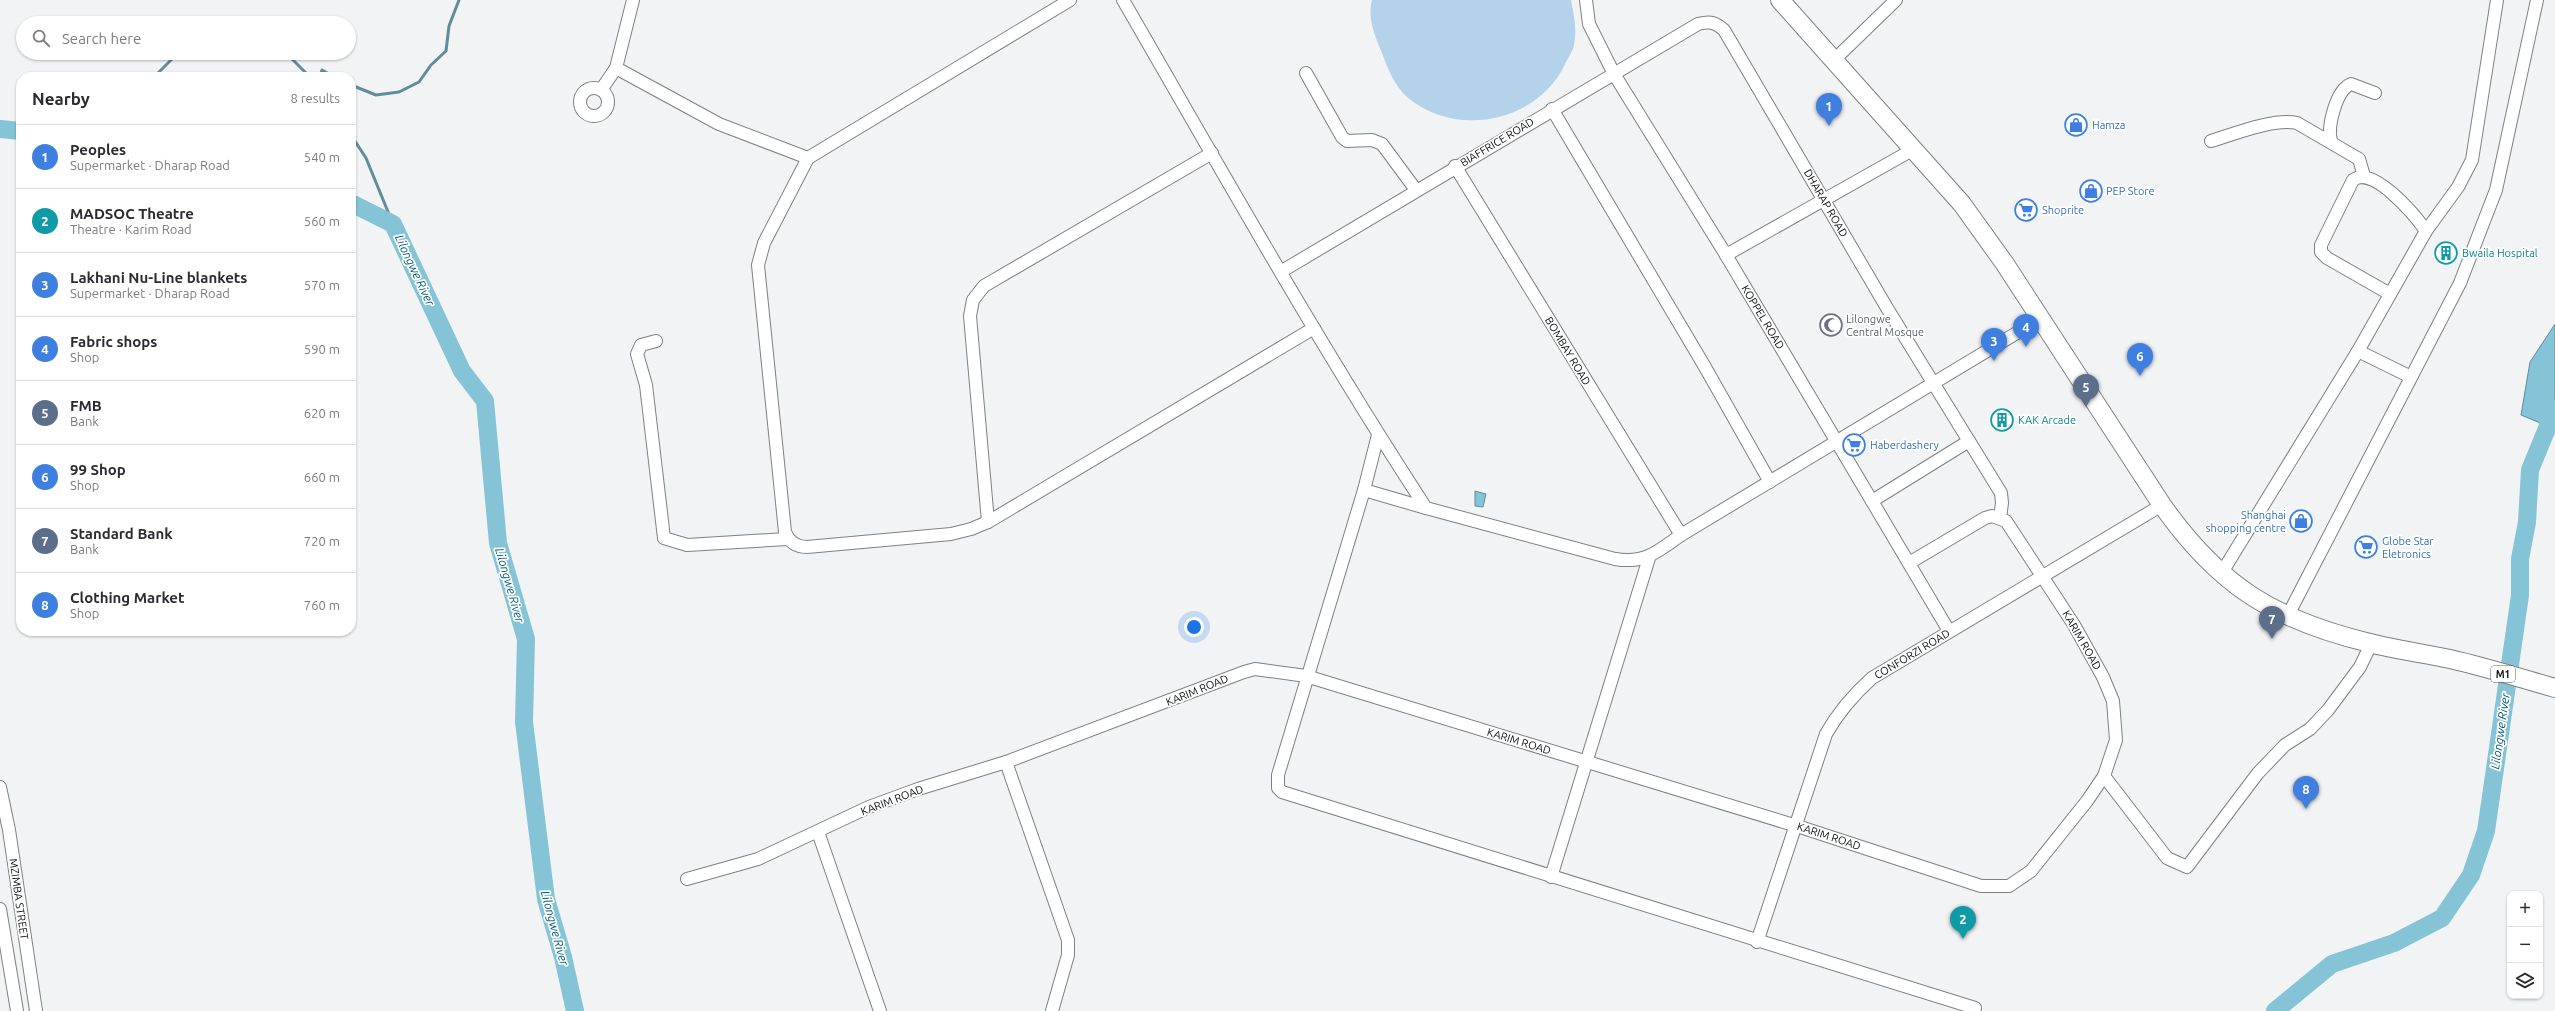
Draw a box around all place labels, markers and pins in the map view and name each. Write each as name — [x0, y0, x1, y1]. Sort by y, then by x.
pin: 1 — [1816, 93, 1842, 126]
shop icon: Hamza — [2063, 112, 2089, 138]
place label: Hamza — [2092, 119, 2126, 131]
shop icon: PEP Store — [2078, 178, 2104, 204]
place label: PEP Store — [2106, 185, 2155, 197]
supermarket icon: Shoprite — [2013, 197, 2039, 223]
place label: Shoprite — [2042, 204, 2084, 216]
building icon: Bwaila Hospital — [2433, 240, 2459, 266]
place label: Bwaila Hospital — [2462, 247, 2538, 259]
mosque icon: Lilongwe Central Mosque — [1818, 312, 1844, 338]
place label: Lilongwe Central Mosque — [1846, 313, 1924, 338]
pin: 4 — [2013, 314, 2039, 347]
pin: 3 — [1981, 328, 2007, 361]
pin: 6 — [2127, 343, 2153, 376]
pin: 5 — [2073, 374, 2099, 407]
building icon: KAK Arcade — [1989, 407, 2015, 433]
place label: KAK Arcade — [2018, 414, 2076, 426]
supermarket icon: Haberdashery — [1841, 432, 1867, 458]
place label: Haberdashery — [1870, 439, 1940, 451]
shop icon: Shanghai shopping centre — [2288, 508, 2314, 534]
place label: Shanghai shopping centre — [2206, 509, 2286, 534]
supermarket icon: Globe Star Eletronics — [2353, 534, 2379, 560]
place label: Globe Star Eletronics — [2382, 535, 2434, 560]
pin: 7 — [2259, 606, 2285, 639]
pin: 8 — [2293, 776, 2319, 809]
pin: 2 — [1950, 906, 1976, 939]

